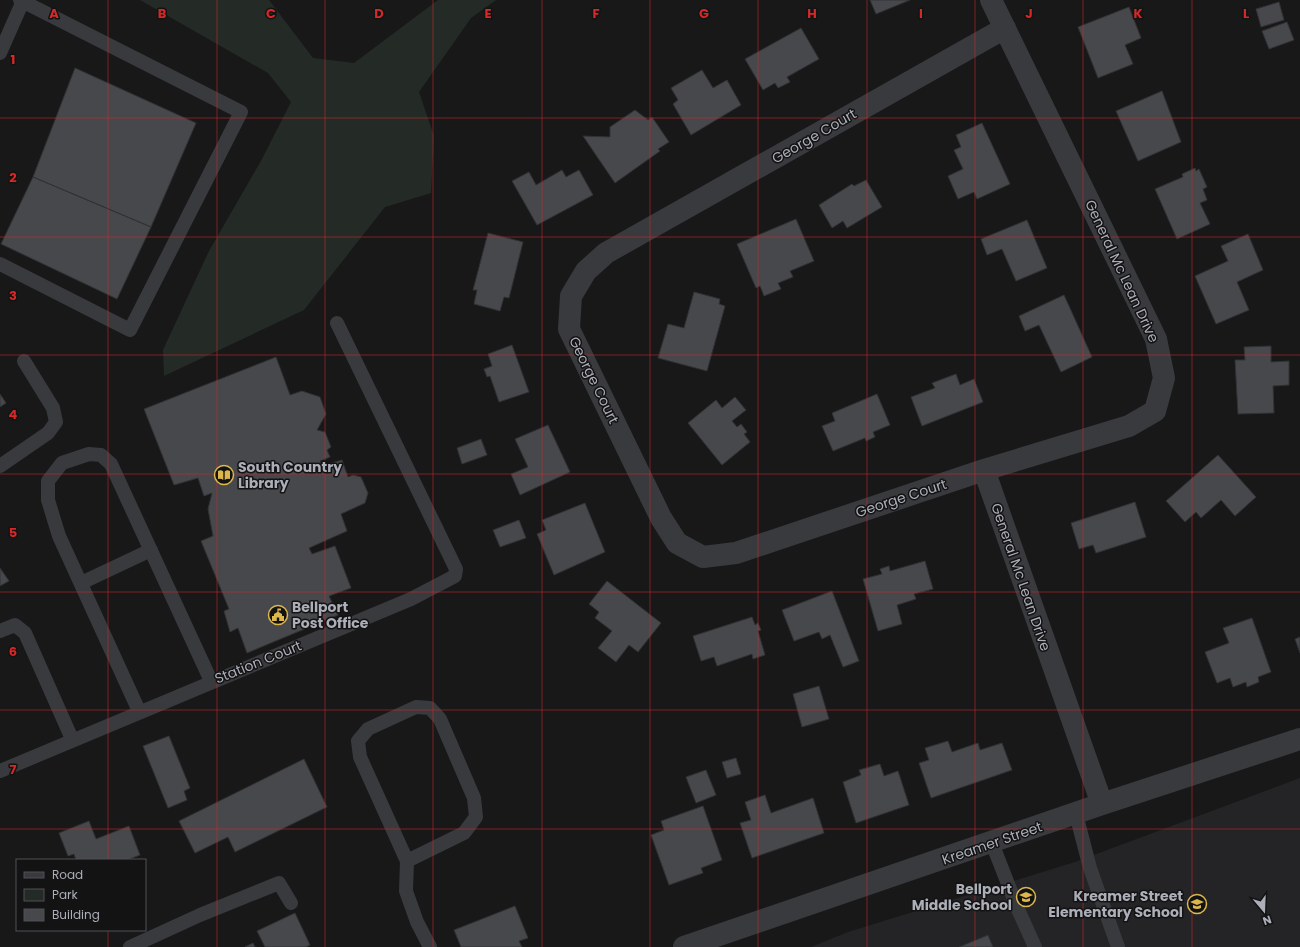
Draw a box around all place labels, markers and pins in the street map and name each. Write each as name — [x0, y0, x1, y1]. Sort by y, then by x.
place label: South Country Library — [238, 457, 342, 493]
library icon: South Country Library — [213, 464, 235, 486]
place label: Bellport Post Office — [292, 597, 369, 633]
public building icon: Bellport Post Office — [267, 604, 289, 626]
place label: Bellport Middle School — [912, 879, 1012, 915]
school or university icon: Bellport Middle School — [1015, 886, 1037, 908]
place label: Kreamer Street Elementary School — [1048, 886, 1183, 922]
school or university icon: Kreamer Street Elementary School — [1186, 893, 1208, 915]

